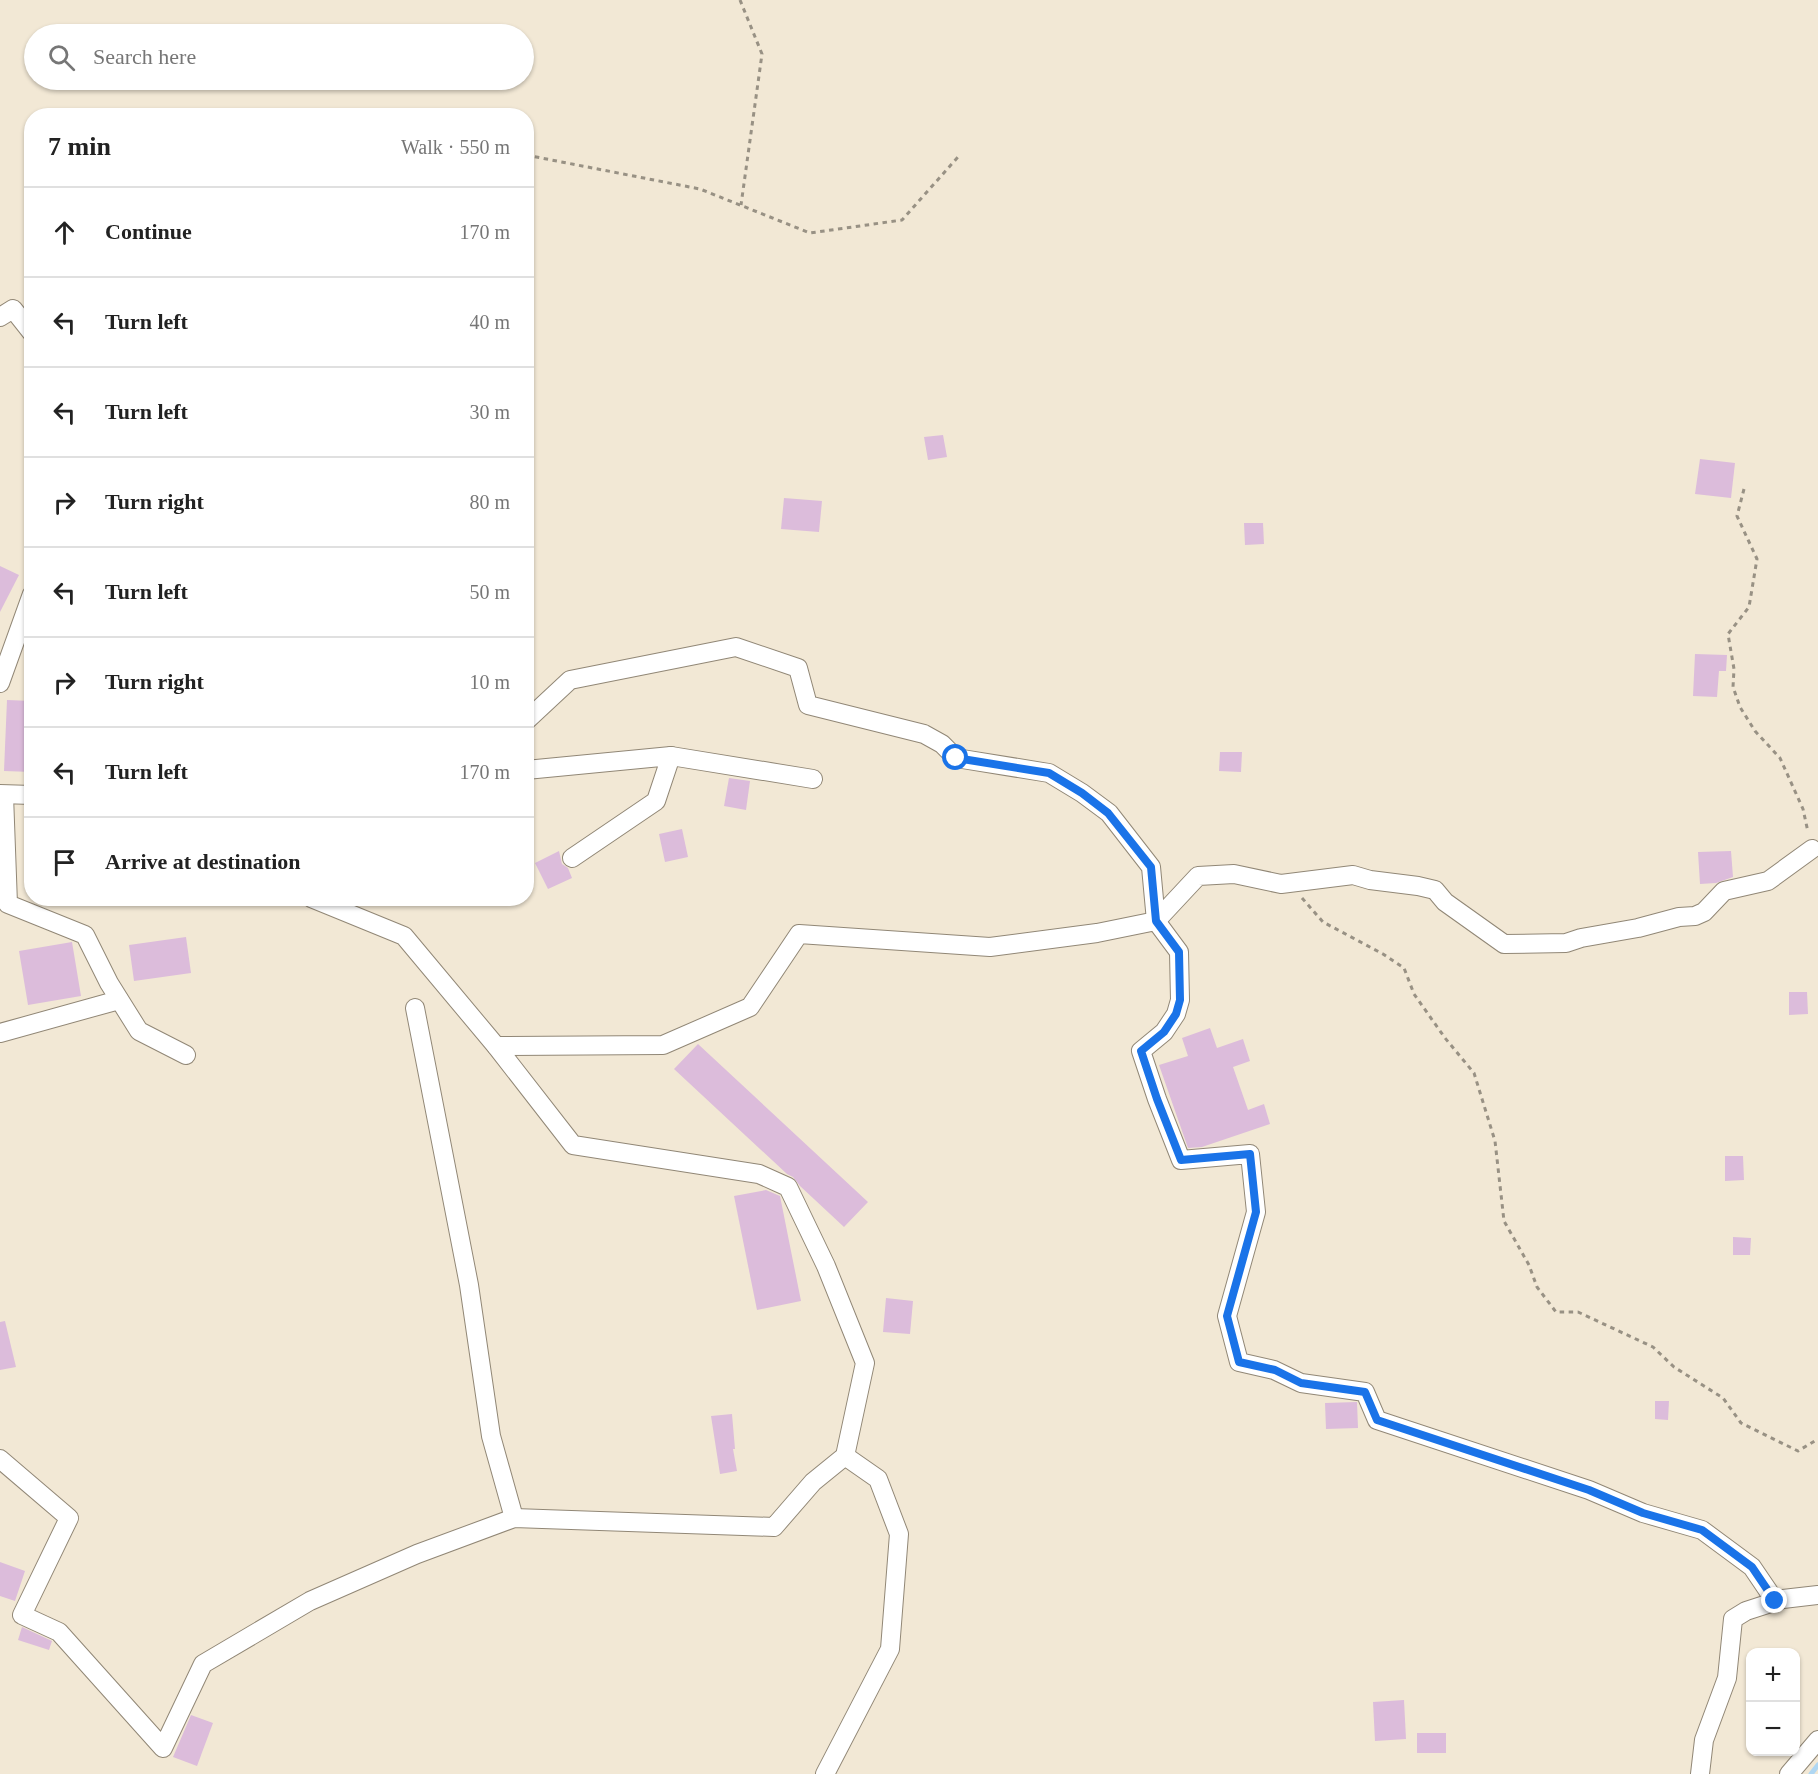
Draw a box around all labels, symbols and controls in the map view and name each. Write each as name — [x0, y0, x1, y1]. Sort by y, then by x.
search box — [24, 24, 534, 90]
icon: search — [45, 41, 78, 74]
text: Search here — [93, 44, 196, 69]
text: 7 min — [48, 132, 111, 161]
text: Walk · 550 m — [401, 136, 510, 158]
icon: ahead — [48, 216, 81, 249]
text: Continue — [105, 219, 192, 244]
text: 170 m — [459, 221, 510, 243]
icon: left — [48, 306, 81, 339]
text: Turn left — [105, 309, 188, 334]
text: 40 m — [469, 311, 510, 333]
icon: left — [48, 396, 81, 429]
text: Turn left — [105, 399, 188, 424]
text: 30 m — [469, 401, 510, 423]
icon: right — [48, 486, 81, 519]
text: Turn right — [105, 489, 204, 514]
text: 80 m — [469, 491, 510, 513]
icon: left — [48, 576, 81, 609]
text: Turn left — [105, 579, 188, 604]
text: 50 m — [469, 581, 510, 603]
icon: right — [48, 666, 81, 699]
text: Turn right — [105, 669, 204, 694]
text: 10 m — [469, 671, 510, 693]
route start — [942, 744, 968, 770]
icon: left — [48, 756, 81, 789]
text: Turn left — [105, 759, 188, 784]
text: 170 m — [459, 761, 510, 783]
icon: arrive — [48, 846, 81, 879]
text: Arrive at destination — [105, 849, 301, 874]
route end — [1761, 1587, 1787, 1613]
map controls — [1746, 1648, 1800, 1756]
button: + — [1746, 1648, 1800, 1702]
button: − — [1746, 1702, 1800, 1756]

